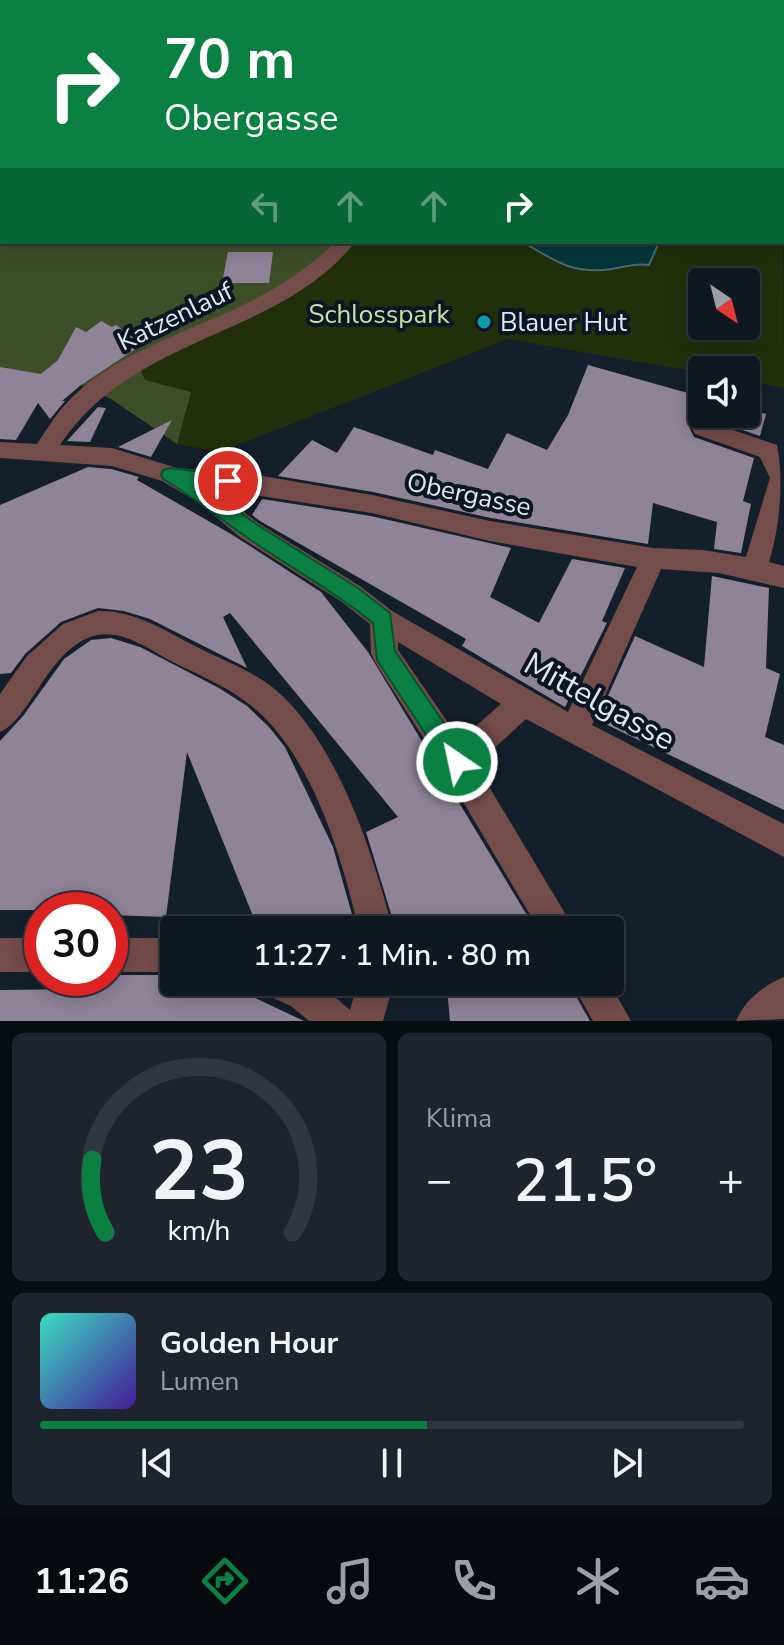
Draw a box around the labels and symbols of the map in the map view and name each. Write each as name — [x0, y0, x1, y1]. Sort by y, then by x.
north arrow — [688, 268, 760, 340]
street label: Katzenlauf — [112, 273, 239, 359]
park label: Schlosspark — [308, 297, 451, 332]
place label: Blauer Hut — [500, 305, 628, 340]
marker: Blauer Hut — [475, 313, 493, 331]
pin — [194, 447, 262, 515]
street label: Obergasse — [404, 464, 534, 525]
street label: Mittelgasse — [517, 642, 683, 761]
position arrow — [415, 720, 499, 804]
speed limit sign: 30 — [24, 892, 128, 996]

